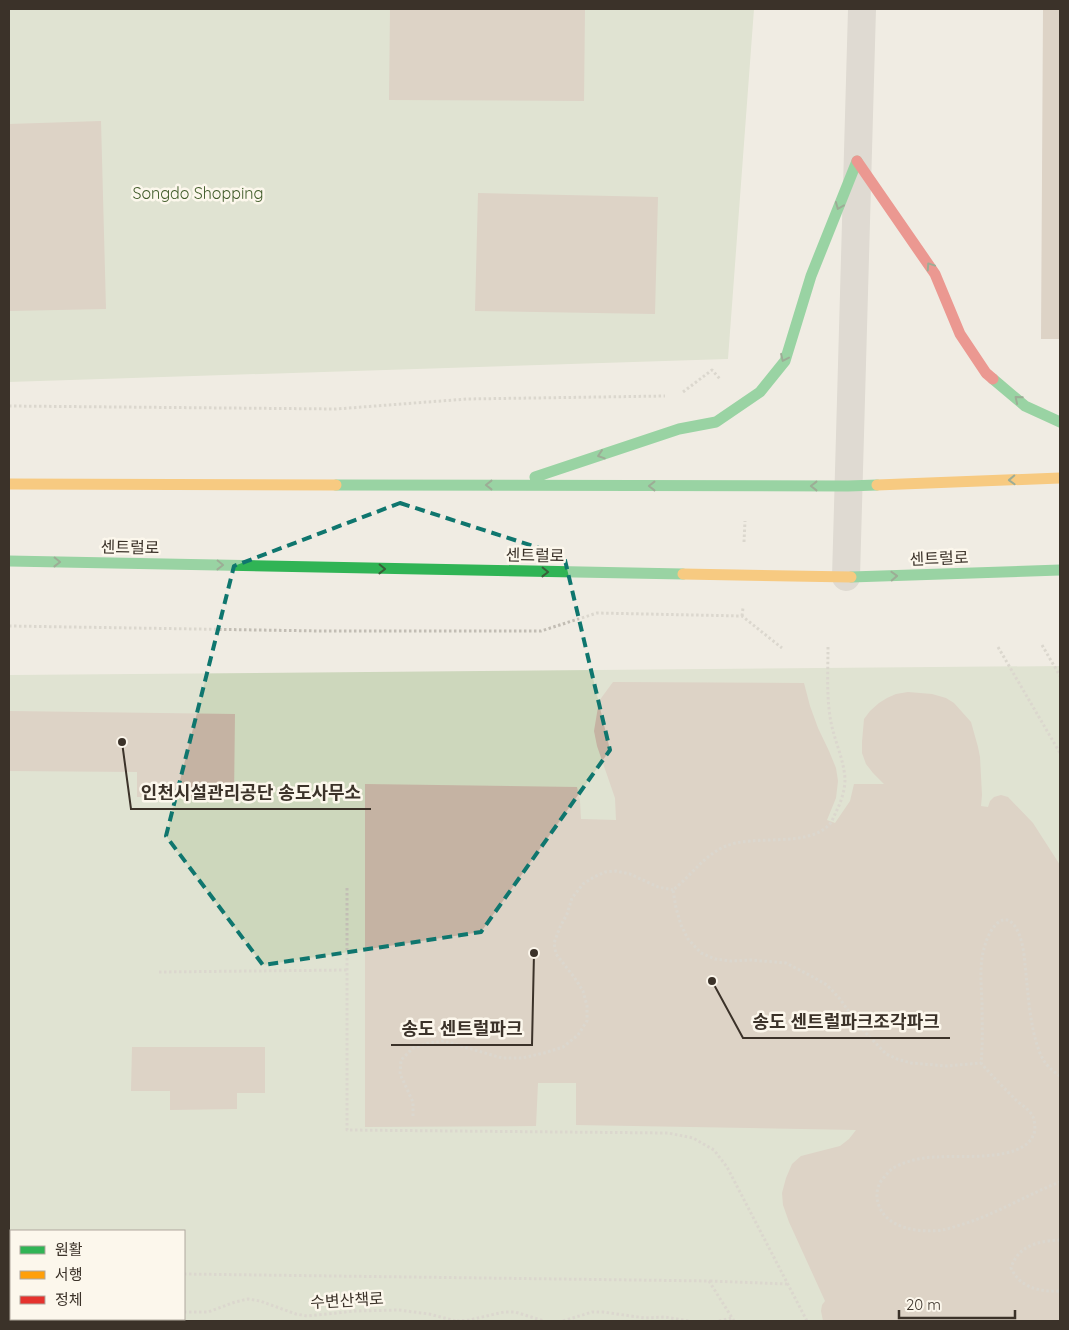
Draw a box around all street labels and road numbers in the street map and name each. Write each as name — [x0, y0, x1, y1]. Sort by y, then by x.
street label: 센트럴로 — [100, 536, 160, 558]
street label: 센트럴로 — [505, 544, 565, 566]
street label: 센트럴로 — [909, 547, 969, 569]
street label: 수변산책로 — [310, 1288, 385, 1312]

